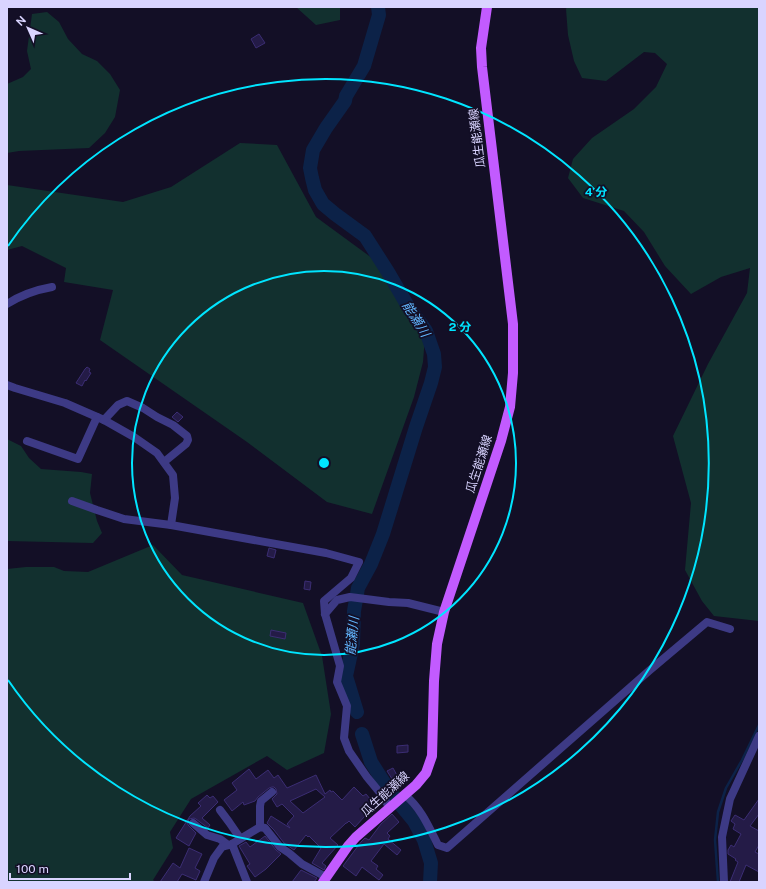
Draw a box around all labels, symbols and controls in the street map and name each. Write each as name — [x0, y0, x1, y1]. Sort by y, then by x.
north arrow — [8, 8, 48, 48]
text: N — [14, 14, 28, 28]
street label: 瓜生能瀬線 — [466, 107, 488, 169]
text: 4 分 — [585, 185, 607, 199]
water label: 能瀬川 — [399, 298, 434, 341]
text: 2 分 — [449, 320, 471, 334]
street label: 瓜生能瀬線 — [463, 433, 495, 495]
centre of rings — [317, 456, 331, 470]
water label: 能瀬川 — [343, 614, 362, 656]
street label: 瓜生能瀬線 — [358, 769, 412, 819]
scale bar — [10, 855, 130, 881]
text: 100 m — [16, 862, 49, 876]

